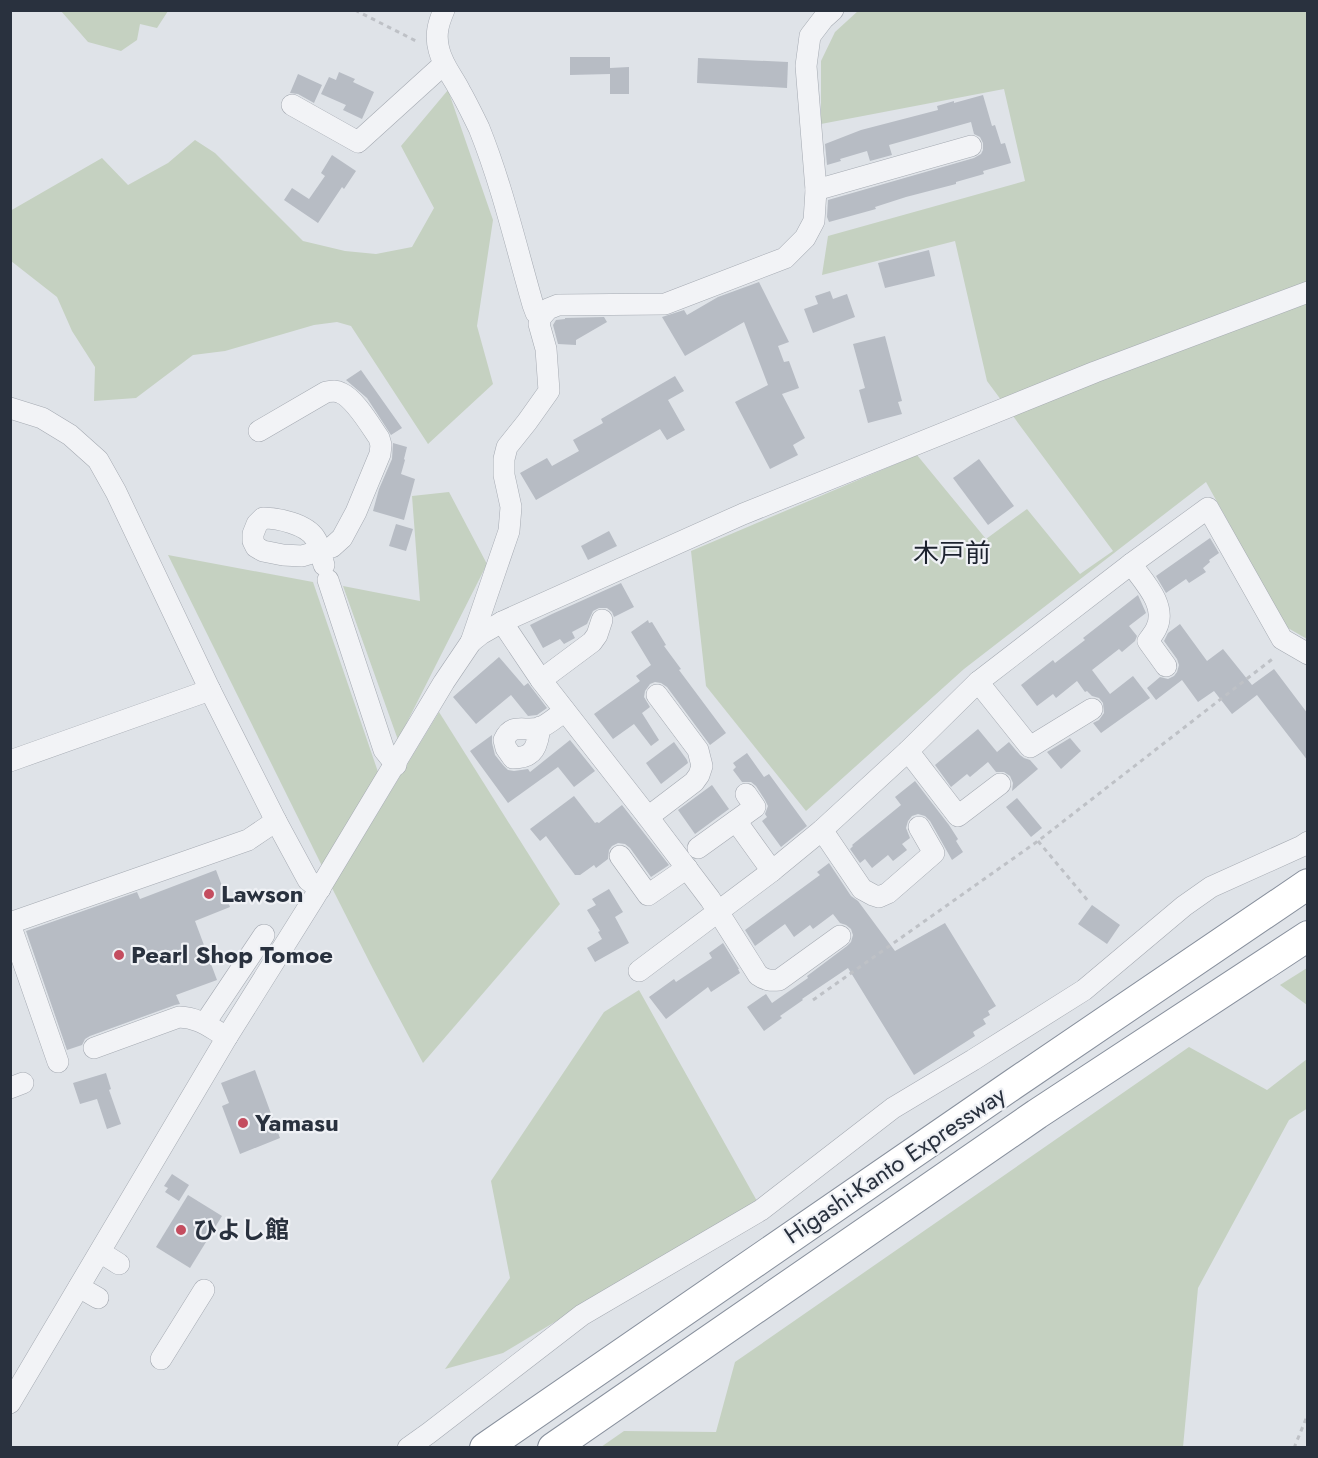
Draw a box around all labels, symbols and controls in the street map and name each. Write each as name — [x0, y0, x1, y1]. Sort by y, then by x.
district label: 木戸前 — [913, 534, 991, 572]
place label: Lawson — [221, 876, 304, 911]
marker: Lawson — [202, 887, 216, 901]
place label: Pearl Shop Tomoe — [131, 937, 333, 972]
marker: Pearl Shop Tomoe — [112, 948, 126, 962]
street label: Higashi-Kanto Expressway — [777, 1077, 1013, 1252]
place label: Yamasu — [254, 1105, 339, 1140]
marker: Yamasu — [236, 1116, 250, 1130]
place label: ひよし館 — [193, 1212, 289, 1247]
marker: ひよし館 — [174, 1223, 188, 1237]

